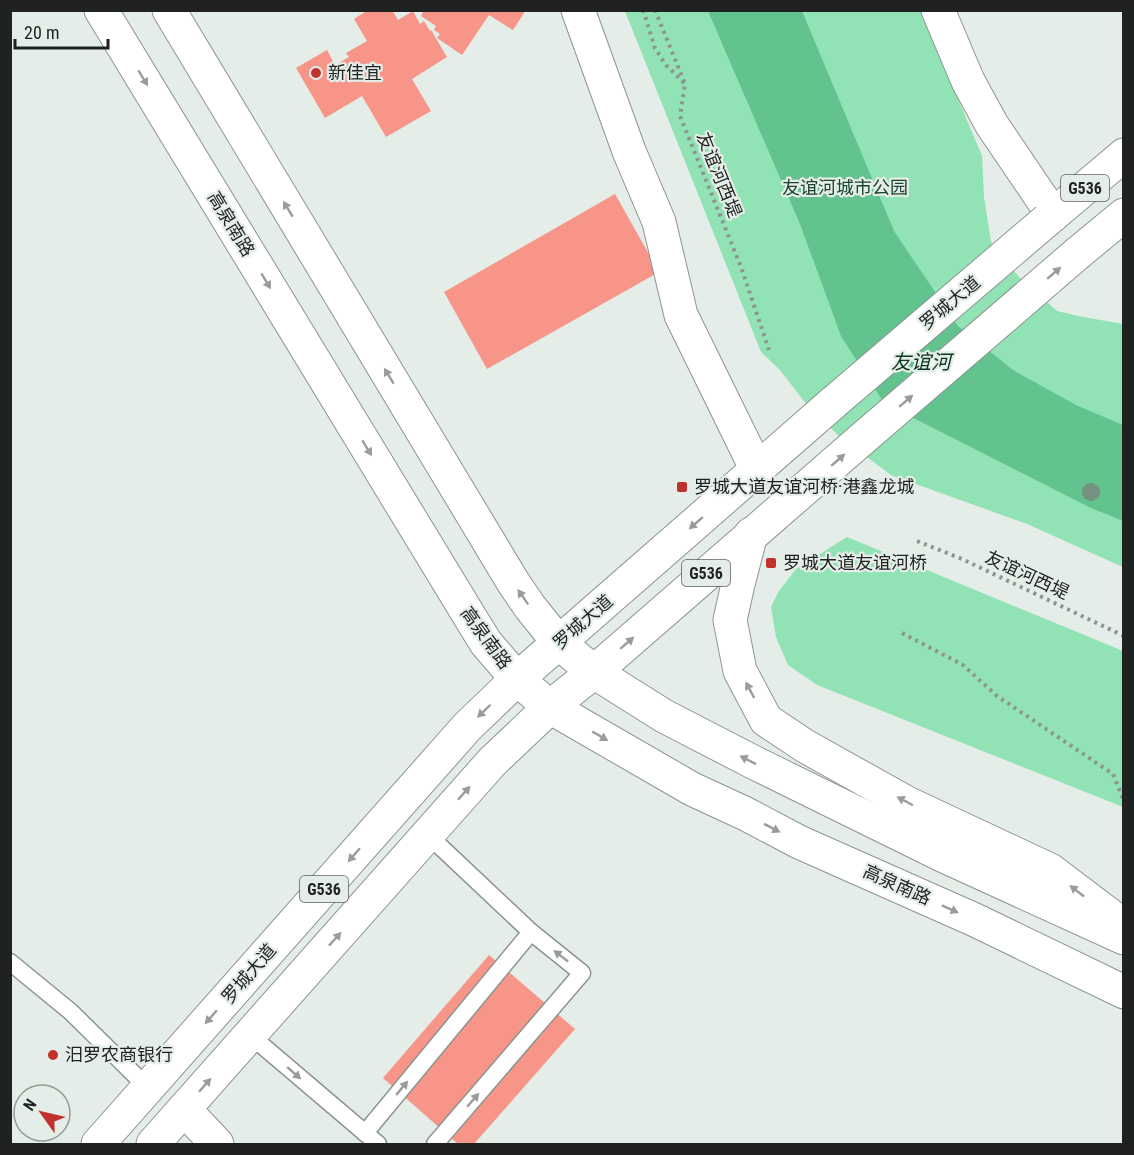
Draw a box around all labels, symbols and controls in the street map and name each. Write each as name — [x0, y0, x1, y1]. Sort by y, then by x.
scale bar — [15, 12, 108, 50]
text: 20 m — [24, 22, 59, 43]
place label: 新佳宜 — [328, 62, 382, 83]
marker: 新佳宜 — [309, 66, 323, 80]
one-way arrow — [137, 70, 148, 86]
street label: 友谊河西堤 — [693, 129, 746, 220]
road number: G536 — [1061, 175, 1109, 201]
park label: 友谊河城市公园 — [782, 177, 908, 198]
street label: 高泉南路 — [204, 187, 259, 260]
one-way arrow — [283, 201, 294, 217]
one-way arrow — [1046, 267, 1062, 280]
street label: 罗城大道 — [915, 271, 984, 334]
one-way arrow — [260, 273, 271, 289]
water label: 友谊河 — [891, 350, 955, 374]
one-way arrow — [384, 367, 394, 384]
one-way arrow — [898, 394, 914, 407]
one-way arrow — [361, 440, 372, 456]
one-way arrow — [830, 453, 845, 467]
place label: 罗城大道友谊河桥·港鑫龙城 — [694, 476, 914, 497]
marker: 罗城大道友谊河桥·港鑫龙城 — [675, 480, 689, 494]
one-way arrow — [688, 516, 703, 530]
street label: 友谊河西堤 — [982, 546, 1072, 603]
place label: 罗城大道友谊河桥 — [783, 552, 927, 573]
marker: 罗城大道友谊河桥 — [764, 556, 778, 570]
road number: G536 — [682, 560, 730, 586]
one-way arrow — [518, 589, 529, 605]
street label: 罗城大道 — [549, 590, 617, 653]
street label: 高泉南路 — [457, 602, 516, 673]
one-way arrow — [619, 636, 635, 649]
one-way arrow — [745, 681, 755, 698]
one-way arrow — [478, 703, 492, 717]
one-way arrow — [592, 731, 609, 741]
one-way arrow — [740, 755, 757, 764]
one-way arrow — [457, 786, 470, 801]
one-way arrow — [896, 796, 913, 806]
one-way arrow — [764, 823, 781, 833]
one-way arrow — [348, 847, 361, 862]
street label: 高泉南路 — [860, 860, 934, 909]
road number: G536 — [300, 876, 348, 902]
one-way arrow — [1069, 884, 1085, 897]
one-way arrow — [941, 904, 958, 913]
one-way arrow — [328, 932, 341, 947]
street label: 罗城大道 — [217, 940, 280, 1008]
one-way arrow — [554, 950, 569, 962]
one-way arrow — [205, 1009, 218, 1024]
place label: 汨罗农商银行 — [65, 1044, 173, 1065]
marker: 汨罗农商银行 — [46, 1048, 60, 1062]
one-way arrow — [286, 1066, 302, 1079]
one-way arrow — [198, 1078, 211, 1093]
one-way arrow — [395, 1081, 408, 1096]
north arrow — [12, 1083, 72, 1143]
one-way arrow — [466, 1093, 479, 1108]
text: N — [19, 1096, 41, 1114]

